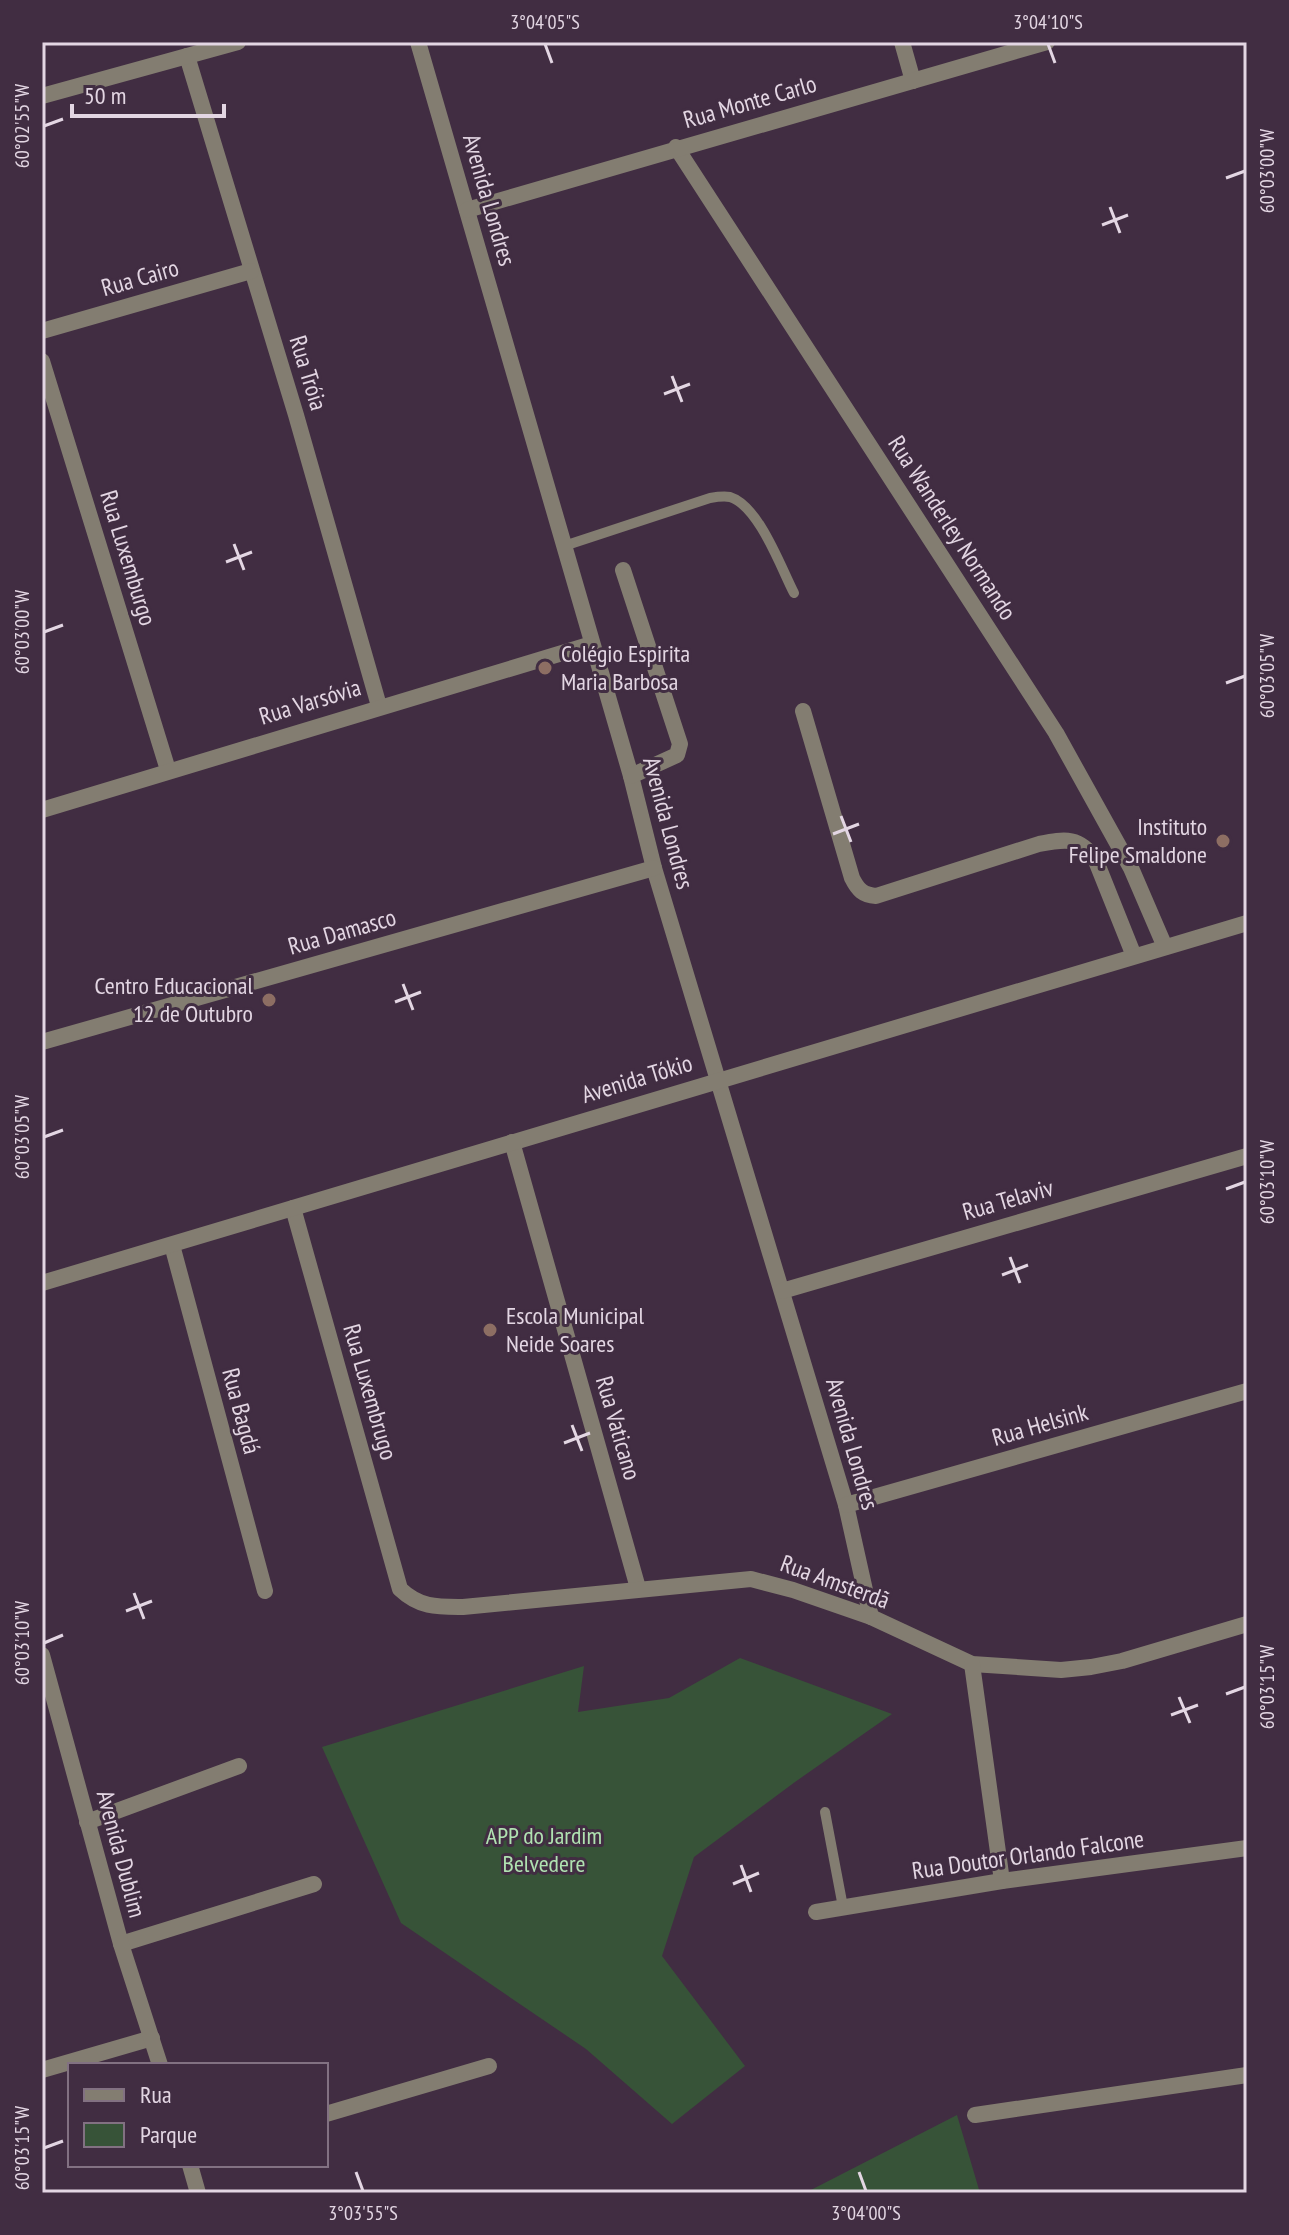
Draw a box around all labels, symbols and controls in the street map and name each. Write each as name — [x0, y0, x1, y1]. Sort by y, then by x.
text: 3°04'05"S — [510, 9, 580, 35]
text: 3°04'10"S — [1013, 9, 1083, 35]
scale bar — [72, 68, 224, 118]
street label: Rua Monte Carlo — [680, 68, 820, 135]
text: 50 m — [84, 80, 126, 111]
text: 60°02'55"W — [9, 83, 35, 168]
text: 60°03'00"W — [1254, 128, 1280, 213]
street label: Avenida Londres — [456, 130, 523, 269]
street label: Rua Cairo — [98, 252, 182, 303]
street label: Rua Tróia — [282, 332, 334, 414]
street label: Rua Wanderley Normando — [881, 430, 1024, 626]
street label: Rua Luxemburgo — [93, 486, 164, 629]
text: 60°03'00"W — [9, 589, 35, 674]
text: 60°03'05"W — [1254, 633, 1280, 718]
place label: Colégio Espirita Maria Barbosa — [561, 638, 690, 697]
marker: Colégio Espirita Maria Barbosa — [536, 659, 554, 677]
street label: Rua Varsóvia — [255, 671, 364, 732]
street label: Avenida Londres — [636, 753, 701, 892]
place label: Instituto Felipe Smaldone — [1069, 811, 1207, 870]
marker: Instituto Felipe Smaldone — [1214, 832, 1232, 850]
street label: Rua Damasco — [284, 901, 399, 962]
place label: Centro Educacional 12 de Outubro — [95, 970, 253, 1029]
marker: Centro Educacional 12 de Outubro — [260, 991, 278, 1009]
street label: Avenida Tókio — [578, 1047, 696, 1110]
text: 60°03'05"W — [9, 1094, 35, 1179]
text: 60°03'10"W — [1254, 1139, 1280, 1224]
street label: Rua Telaviv — [959, 1172, 1058, 1227]
place label: Escola Municipal Neide Soares — [506, 1300, 644, 1359]
street label: Rua Luxembrugo — [336, 1320, 405, 1463]
marker: Escola Municipal Neide Soares — [481, 1321, 499, 1339]
street label: Rua Bagdá — [215, 1364, 268, 1457]
street label: Rua Vaticano — [589, 1372, 648, 1483]
street label: Avenida Londres — [819, 1374, 886, 1513]
street label: Rua Helsink — [988, 1396, 1092, 1453]
street label: Rua Amsterdã — [776, 1547, 894, 1616]
text: 60°03'10"W — [9, 1600, 35, 1685]
text: 60°03'15"W — [1254, 1644, 1280, 1729]
street label: Avenida Dublim — [90, 1787, 153, 1921]
park label: APP do Jardim Belvedere — [486, 1820, 602, 1879]
street label: Rua Doutor Orlando Falcone — [910, 1823, 1146, 1886]
legend — [68, 2063, 328, 2167]
text: Rua — [140, 2079, 172, 2110]
text: 60°03'15"W — [9, 2105, 35, 2190]
text: Parque — [140, 2119, 197, 2150]
text: 3°03'55"S — [328, 2200, 398, 2226]
text: 3°04'00"S — [831, 2200, 901, 2226]

